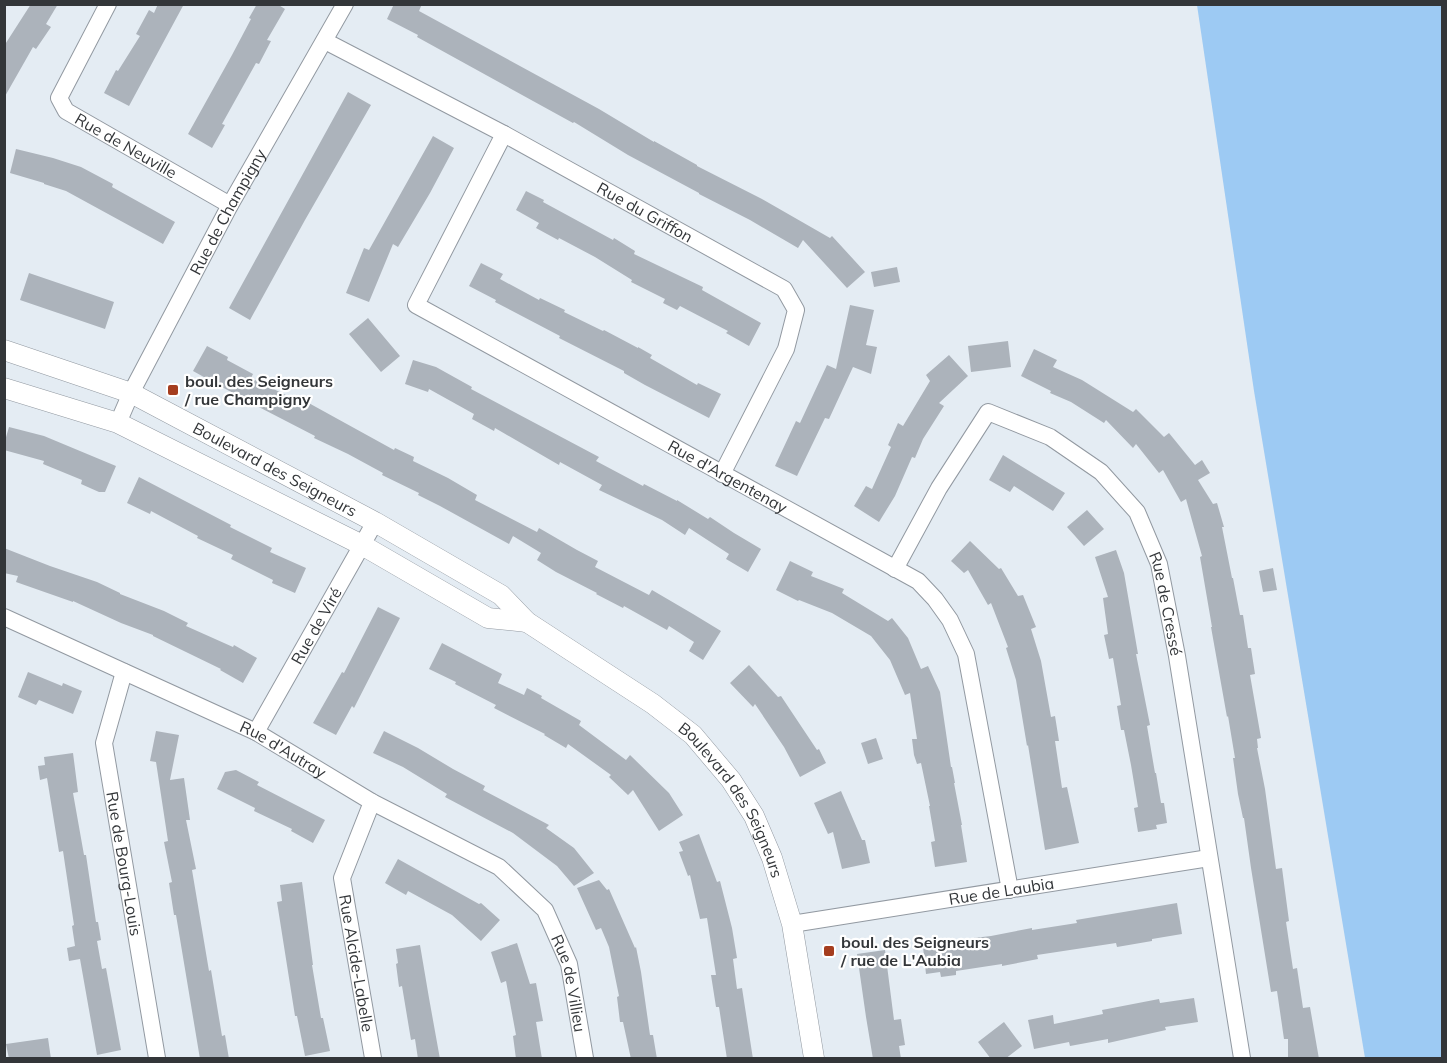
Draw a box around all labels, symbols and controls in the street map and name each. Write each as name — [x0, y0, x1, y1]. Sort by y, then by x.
street label: Rue de Neuville — [72, 108, 181, 183]
street label: Rue de Champigny — [185, 145, 270, 278]
street label: Rue du Griffon — [594, 178, 697, 247]
place label: boul. des Seigneurs / rue Champigny — [184, 371, 333, 409]
marker: boul. des Seigneurs / rue Champigny — [166, 383, 180, 397]
street label: Boulevard des Seigneurs — [190, 418, 361, 521]
street label: Rue d'Argentenay — [664, 435, 791, 517]
street label: Rue de Cressé — [1145, 549, 1187, 657]
street label: Rue de Viré — [286, 584, 346, 668]
street label: Rue d'Autray — [237, 716, 330, 782]
street label: Boulevard des Seigneurs — [675, 718, 787, 880]
street label: Rue de Bourg-Louis — [102, 790, 146, 937]
street label: Rue de Laubia — [947, 873, 1055, 909]
street label: Rue Alcide-Labelle — [335, 893, 378, 1033]
street label: Rue de Villieu — [547, 931, 590, 1034]
place label: boul. des Seigneurs / rue de L'Aubia — [840, 932, 989, 970]
marker: boul. des Seigneurs / rue de L'Aubia — [822, 944, 836, 958]

